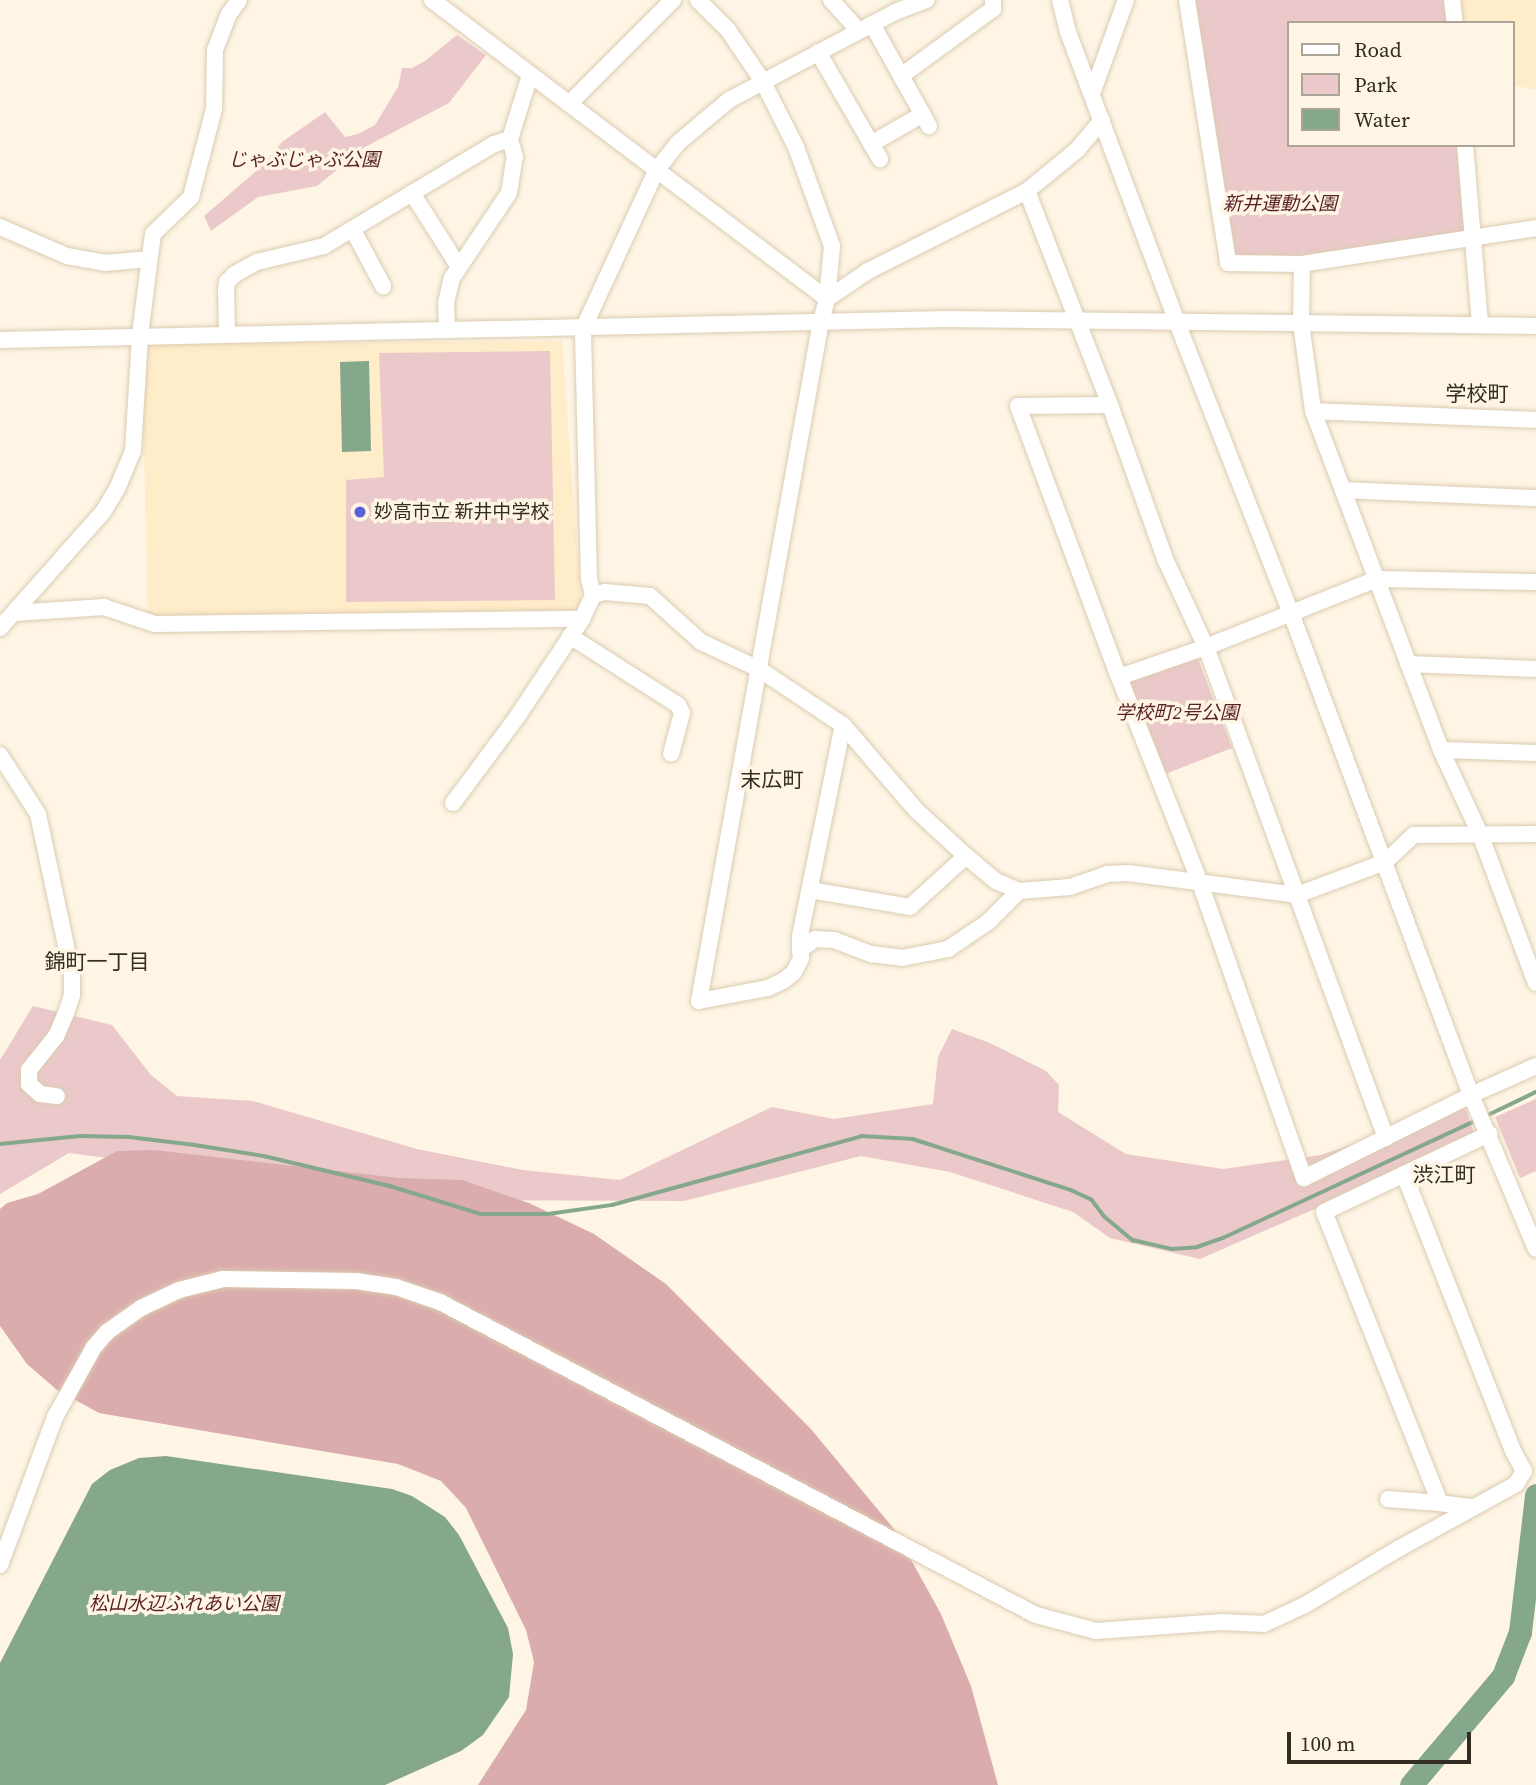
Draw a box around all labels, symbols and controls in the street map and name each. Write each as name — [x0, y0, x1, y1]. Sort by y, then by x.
legend — [1288, 21, 1515, 147]
text: Road — [1354, 35, 1402, 64]
text: Park — [1354, 70, 1397, 99]
text: Water — [1354, 105, 1410, 134]
park label: じゃぶじゃぶ公園 — [228, 149, 380, 171]
park label: 新井運動公園 — [1223, 193, 1337, 215]
district label: 学校町 — [1446, 381, 1508, 407]
place label: 妙高市立 新井中学校 — [374, 501, 549, 523]
marker: 妙高市立 新井中学校 — [352, 504, 368, 520]
park label: 学校町2号公園 — [1115, 702, 1239, 724]
district label: 末広町 — [741, 767, 803, 793]
district label: 錦町一丁目 — [45, 949, 149, 975]
district label: 渋江町 — [1413, 1162, 1475, 1188]
park label: 松山水辺ふれあい公園 — [89, 1593, 279, 1615]
scale bar — [1291, 1718, 1475, 1762]
text: 100 m — [1300, 1729, 1355, 1758]

